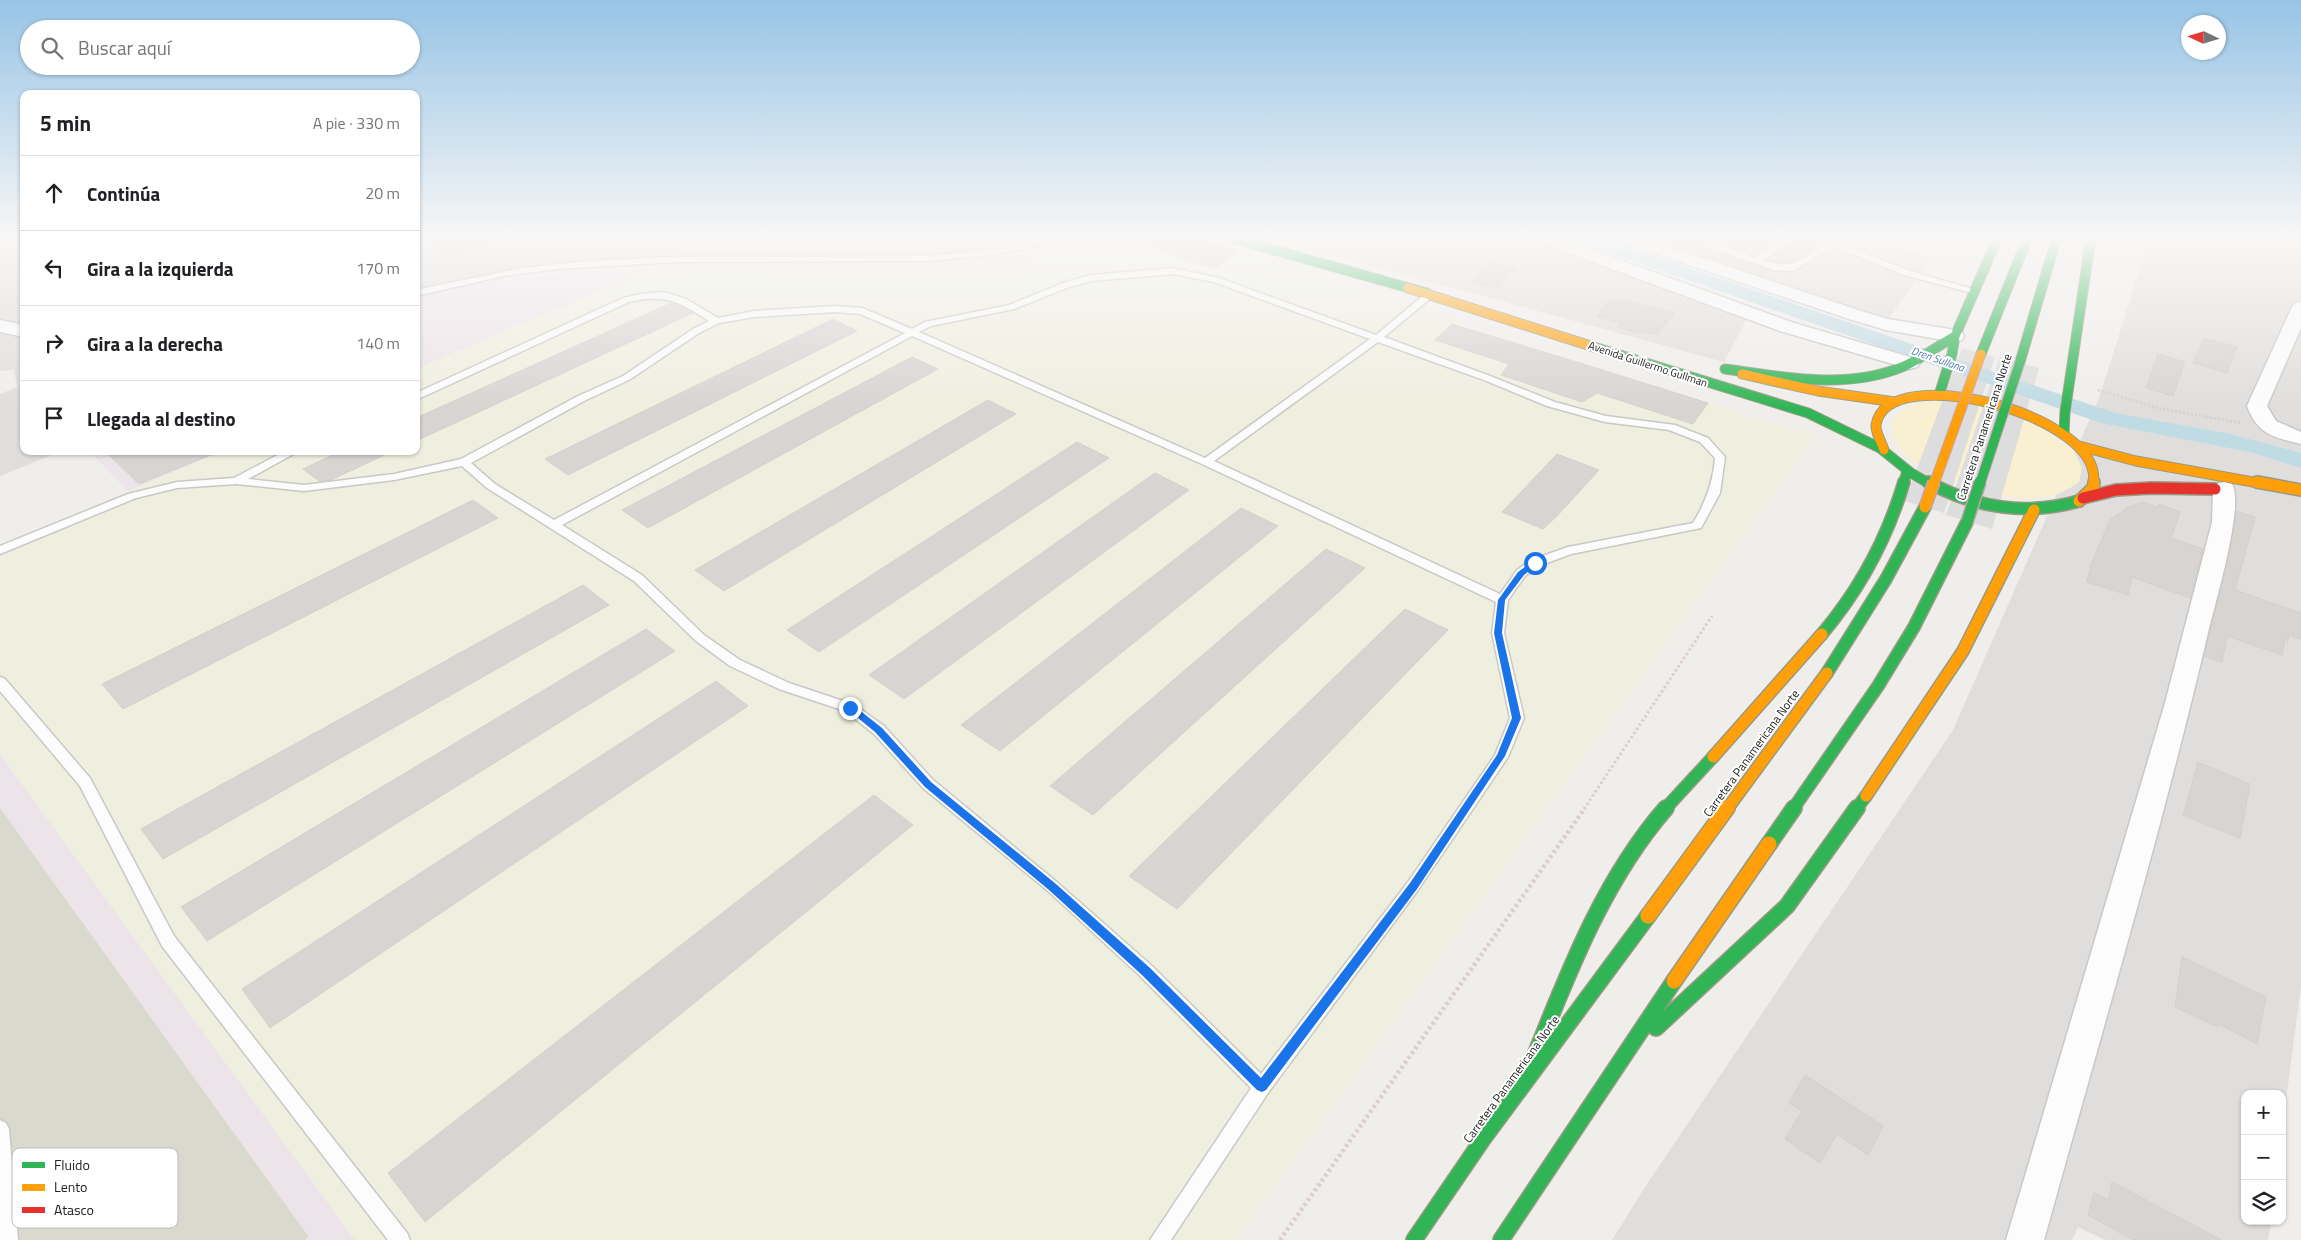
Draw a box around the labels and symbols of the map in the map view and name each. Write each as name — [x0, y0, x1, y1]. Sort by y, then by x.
north arrow — [2181, 15, 2226, 60]
street label: Avenida Guillermo Gullman — [1586, 337, 1710, 391]
water label: Dren Sullana — [1909, 342, 1967, 376]
street label: Carretera Panamericana Norte — [1951, 351, 2017, 503]
route start — [1524, 552, 1547, 575]
street label: Carretera Panamericana Norte — [1698, 685, 1804, 821]
route end — [839, 697, 862, 720]
street label: Carretera Panamericana Norte — [1458, 1011, 1564, 1147]
legend — [12, 1148, 178, 1228]
text: Fluido — [54, 1154, 90, 1175]
text: Lento — [54, 1176, 88, 1197]
text: Atasco — [54, 1199, 94, 1220]

